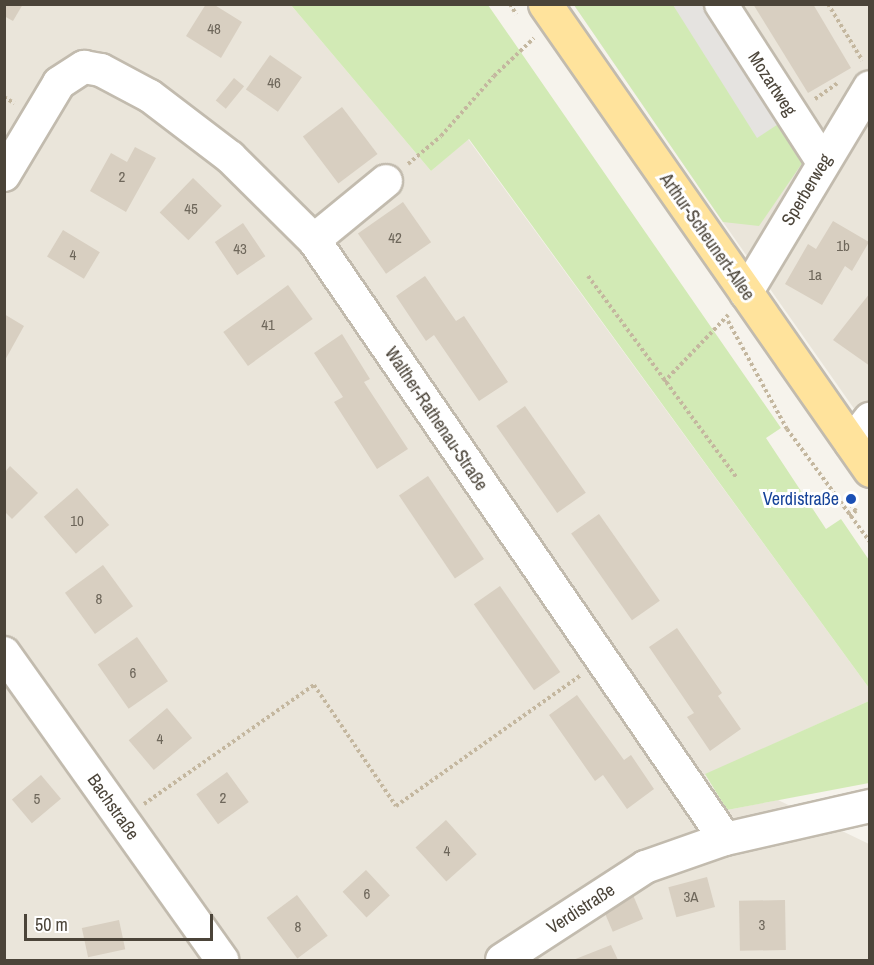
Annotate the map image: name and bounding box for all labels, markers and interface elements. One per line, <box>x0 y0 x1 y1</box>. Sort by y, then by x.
house number: 48 <box>207 20 221 38</box>
street label: Mozartweg <box>743 48 801 120</box>
house number: 46 <box>267 74 281 92</box>
street label: Sperberweg <box>777 150 837 230</box>
house number: 2 <box>119 168 125 186</box>
street label: Arthur-Scheunert-Allee <box>655 169 759 305</box>
house number: 45 <box>184 200 198 218</box>
house number: 42 <box>388 229 402 247</box>
house number: 1b <box>836 237 850 255</box>
house number: 43 <box>233 240 247 258</box>
house number: 4 <box>70 246 76 264</box>
house number: 1a <box>808 266 822 284</box>
house number: 41 <box>261 316 275 334</box>
street label: Walther-Rathenau-Straße <box>380 343 492 495</box>
place label: Verdistraße <box>763 488 839 510</box>
marker: Verdistraße <box>844 492 858 506</box>
house number: 10 <box>70 512 84 530</box>
house number: 8 <box>96 590 102 608</box>
house number: 6 <box>130 664 136 682</box>
house number: 4 <box>157 730 163 748</box>
street label: Bachstraße <box>83 770 143 844</box>
house number: 2 <box>220 789 226 807</box>
house number: 5 <box>34 790 40 808</box>
house number: 4 <box>444 842 450 860</box>
street label: Verdistraße <box>543 879 619 939</box>
house number: 6 <box>364 885 370 903</box>
house number: 3A <box>683 888 699 906</box>
scale bar <box>27 902 216 940</box>
text: 50 m <box>35 912 68 937</box>
house number: 3 <box>759 916 765 934</box>
house number: 8 <box>295 918 301 936</box>

